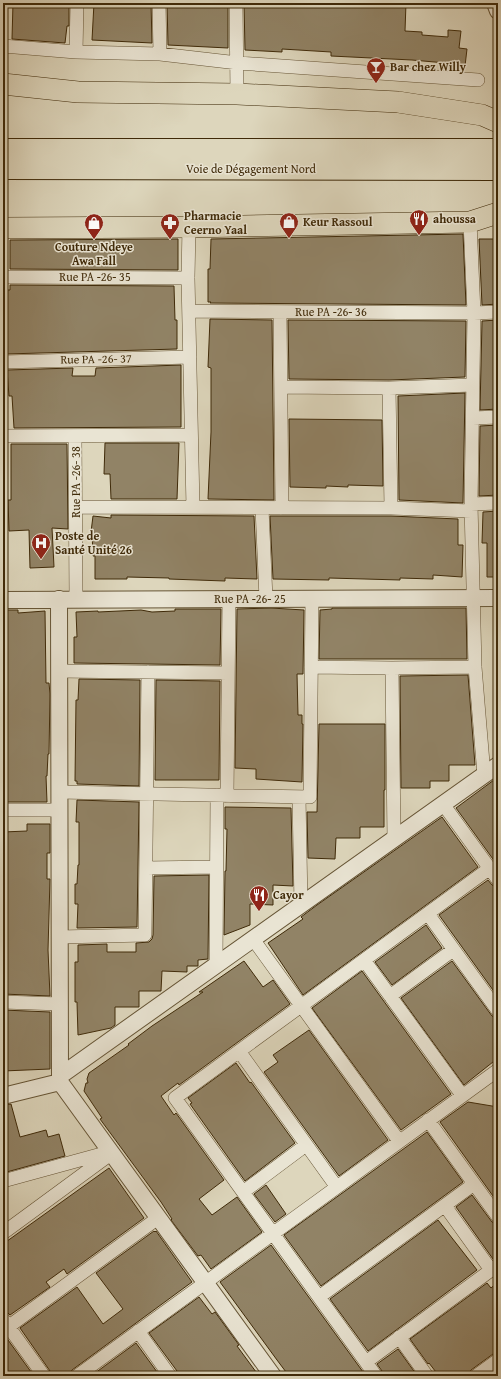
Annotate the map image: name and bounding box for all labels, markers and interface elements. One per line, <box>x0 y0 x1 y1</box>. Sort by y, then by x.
bar icon: Bar chez Willy <box>365 56 387 84</box>
place label: Bar chez Willy <box>390 58 467 75</box>
street label: Voie de Dégagement Nord <box>186 160 317 177</box>
place label: Pharmacie Ceerno Yaal <box>184 207 247 238</box>
restaurant icon: ahoussa <box>408 208 430 236</box>
place label: ahoussa <box>433 210 477 227</box>
shop icon: Keur Rassoul <box>278 211 300 239</box>
shop icon: Couture Ndeye Awa Fall <box>83 212 105 240</box>
pharmacy icon: Pharmacie Ceerno Yaal <box>159 212 181 240</box>
place label: Keur Rassoul <box>303 213 373 230</box>
place label: Couture Ndeye Awa Fall <box>55 238 133 269</box>
street label: Rue PA -26- 35 <box>59 268 131 285</box>
street label: Rue PA -26- 36 <box>295 303 367 320</box>
street label: Rue PA -26- 37 <box>60 349 132 368</box>
street label: Rue PA -26- 38 <box>67 446 84 518</box>
place label: Poste de Santé Unité 26 <box>55 527 132 558</box>
hospital icon: Poste de Santé Unité 26 <box>30 532 52 560</box>
street label: Rue PA -26- 25 <box>214 590 286 607</box>
restaurant icon: Cayor <box>248 884 270 912</box>
place label: Cayor <box>273 886 304 903</box>

